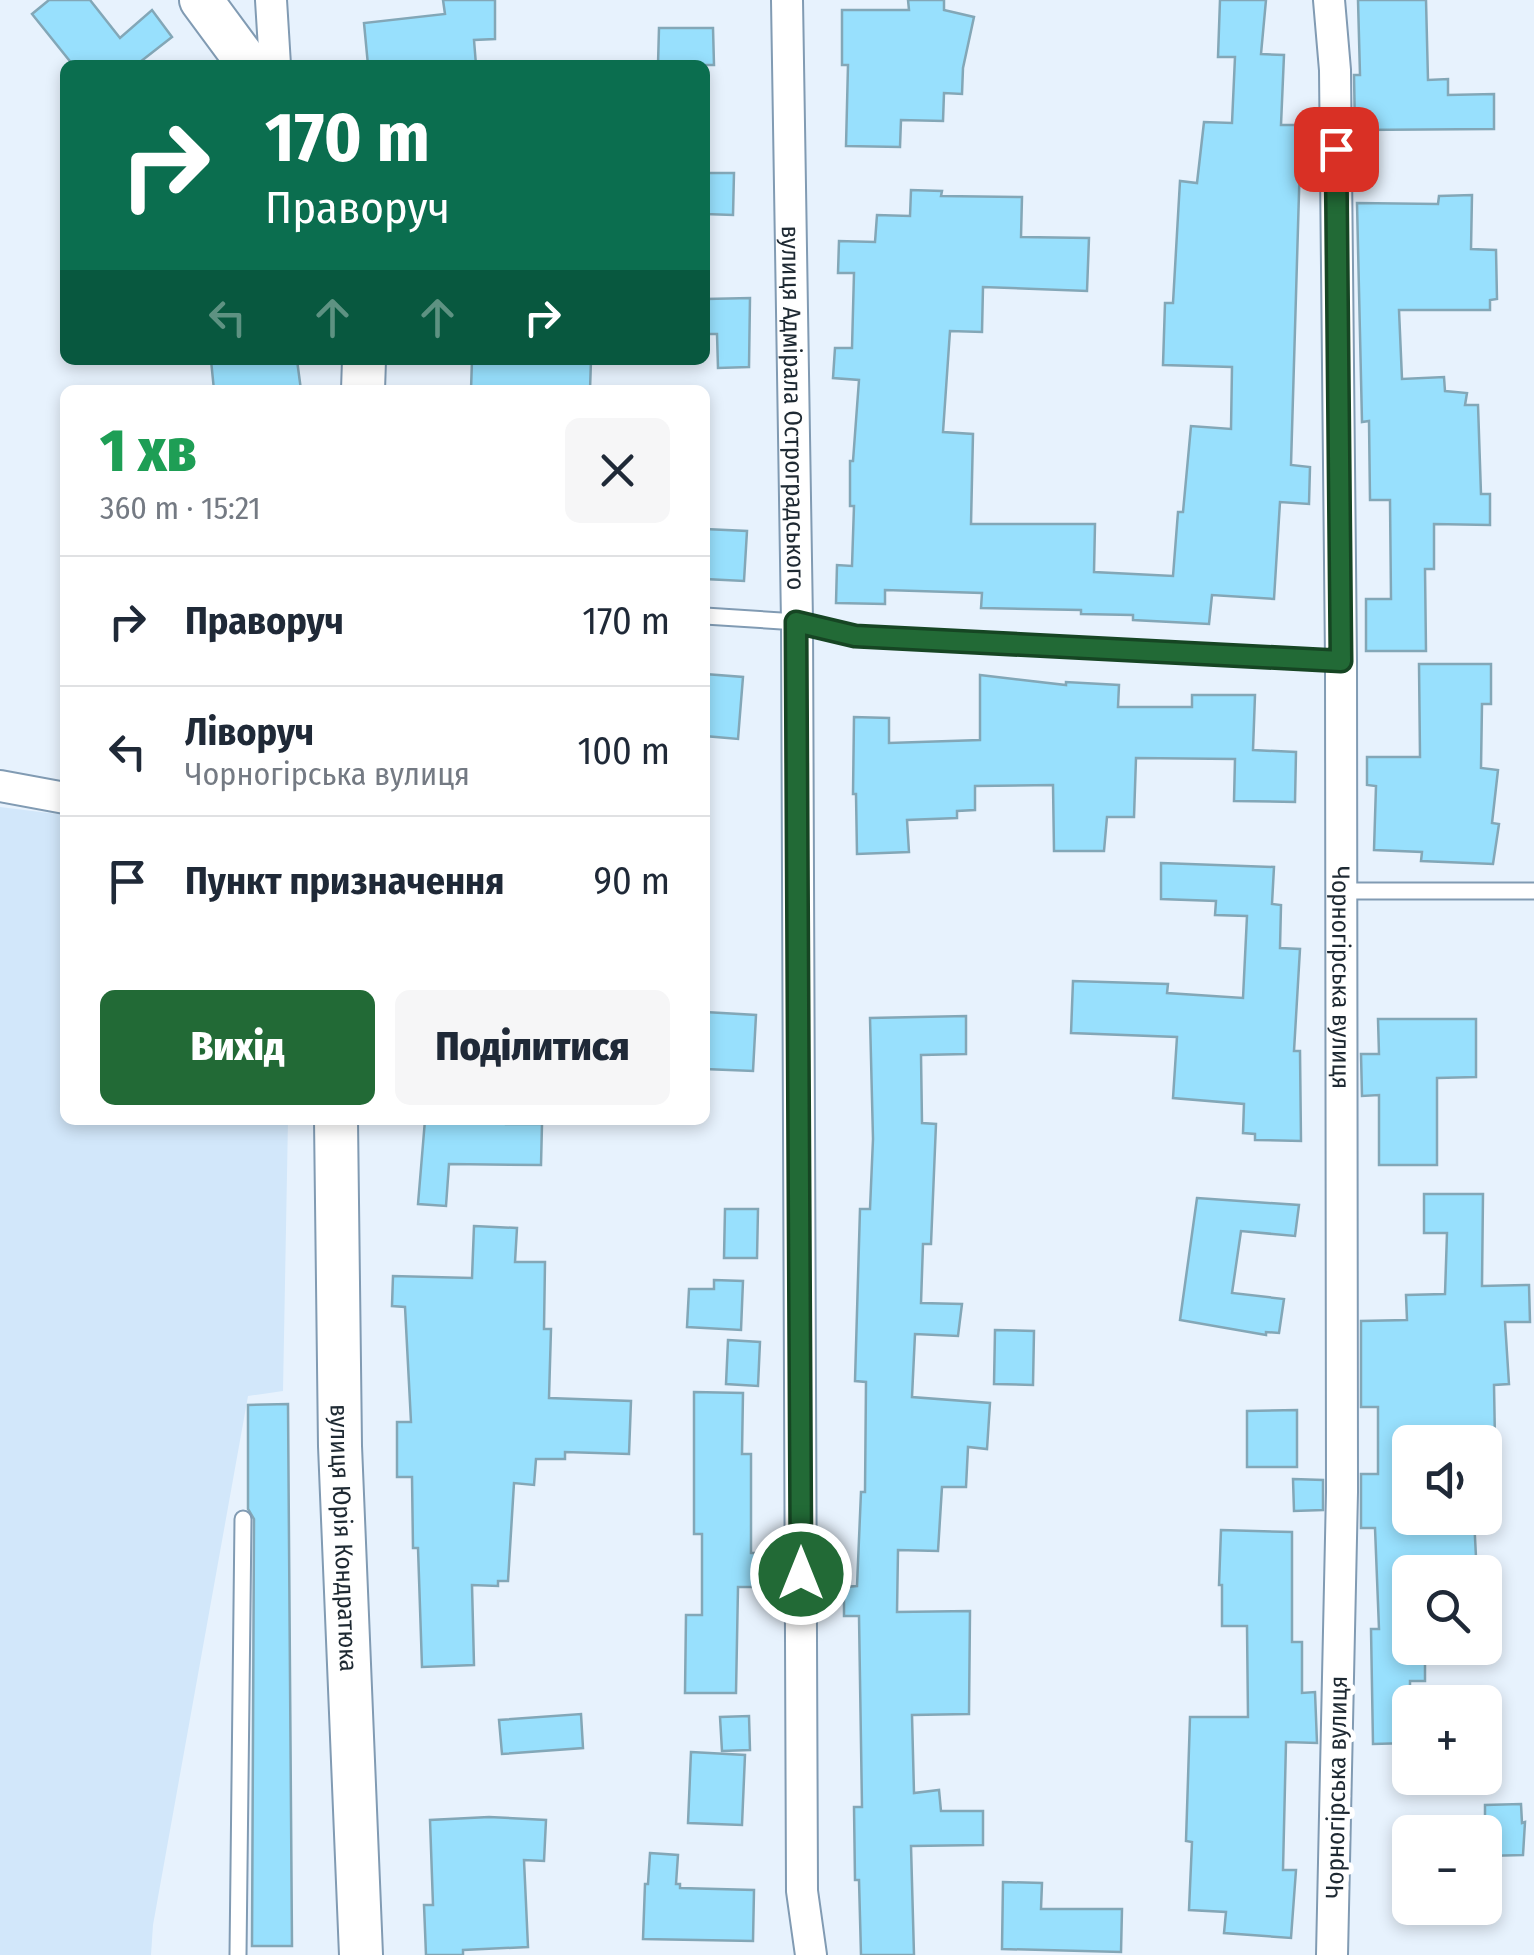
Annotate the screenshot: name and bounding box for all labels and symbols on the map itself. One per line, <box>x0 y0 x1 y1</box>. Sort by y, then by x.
pin <box>1294 107 1379 192</box>
street label: вулиця Адмірала Остроградського <box>775 226 810 590</box>
street label: Чорногірська вулиця <box>1325 866 1356 1089</box>
street label: вулиця Юрія Кондратюка <box>323 1404 363 1672</box>
position arrow <box>749 1522 853 1626</box>
street label: Чорногірська вулиця <box>1320 1675 1354 1899</box>

